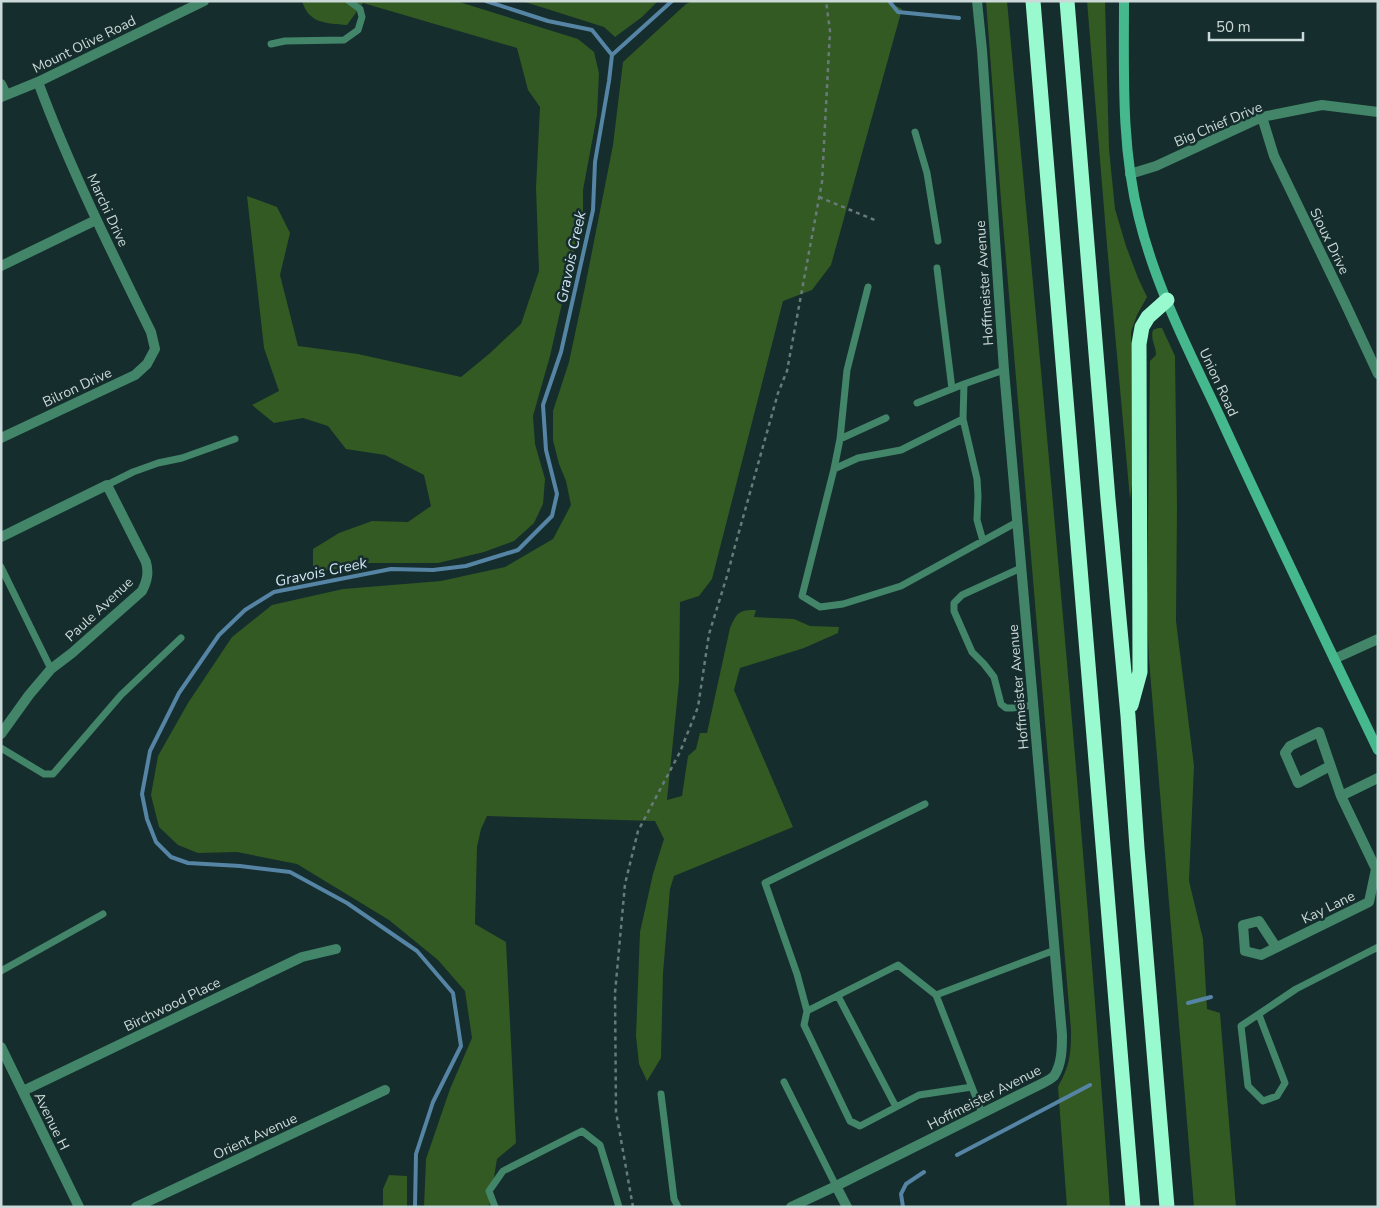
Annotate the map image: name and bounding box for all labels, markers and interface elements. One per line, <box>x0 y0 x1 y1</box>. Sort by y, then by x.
scale bar <box>1209 10 1303 42</box>
street label: Mount Olive Road <box>29 11 139 78</box>
text: 50 m <box>1216 17 1251 37</box>
street label: Big Chief Drive <box>1171 97 1265 152</box>
street label: Marchi Drive <box>82 170 133 250</box>
street label: Sioux Drive <box>1305 205 1354 278</box>
water label: Gravois Creek <box>552 209 591 305</box>
street label: Hoffmeister Avenue <box>971 220 998 346</box>
street label: Union Road <box>1194 345 1243 419</box>
street label: Bilron Drive <box>40 363 115 412</box>
water label: Gravois Creek <box>273 552 369 591</box>
street label: Paule Avenue <box>61 573 137 646</box>
street label: Hoffmeister Avenue <box>1004 624 1033 750</box>
street label: Kay Lane <box>1298 886 1358 929</box>
street label: Birchwood Place <box>121 973 224 1036</box>
street label: Hoffmeister Avenue <box>924 1061 1044 1134</box>
street label: Avenue H <box>29 1089 74 1153</box>
street label: Orient Avenue <box>210 1109 300 1164</box>

